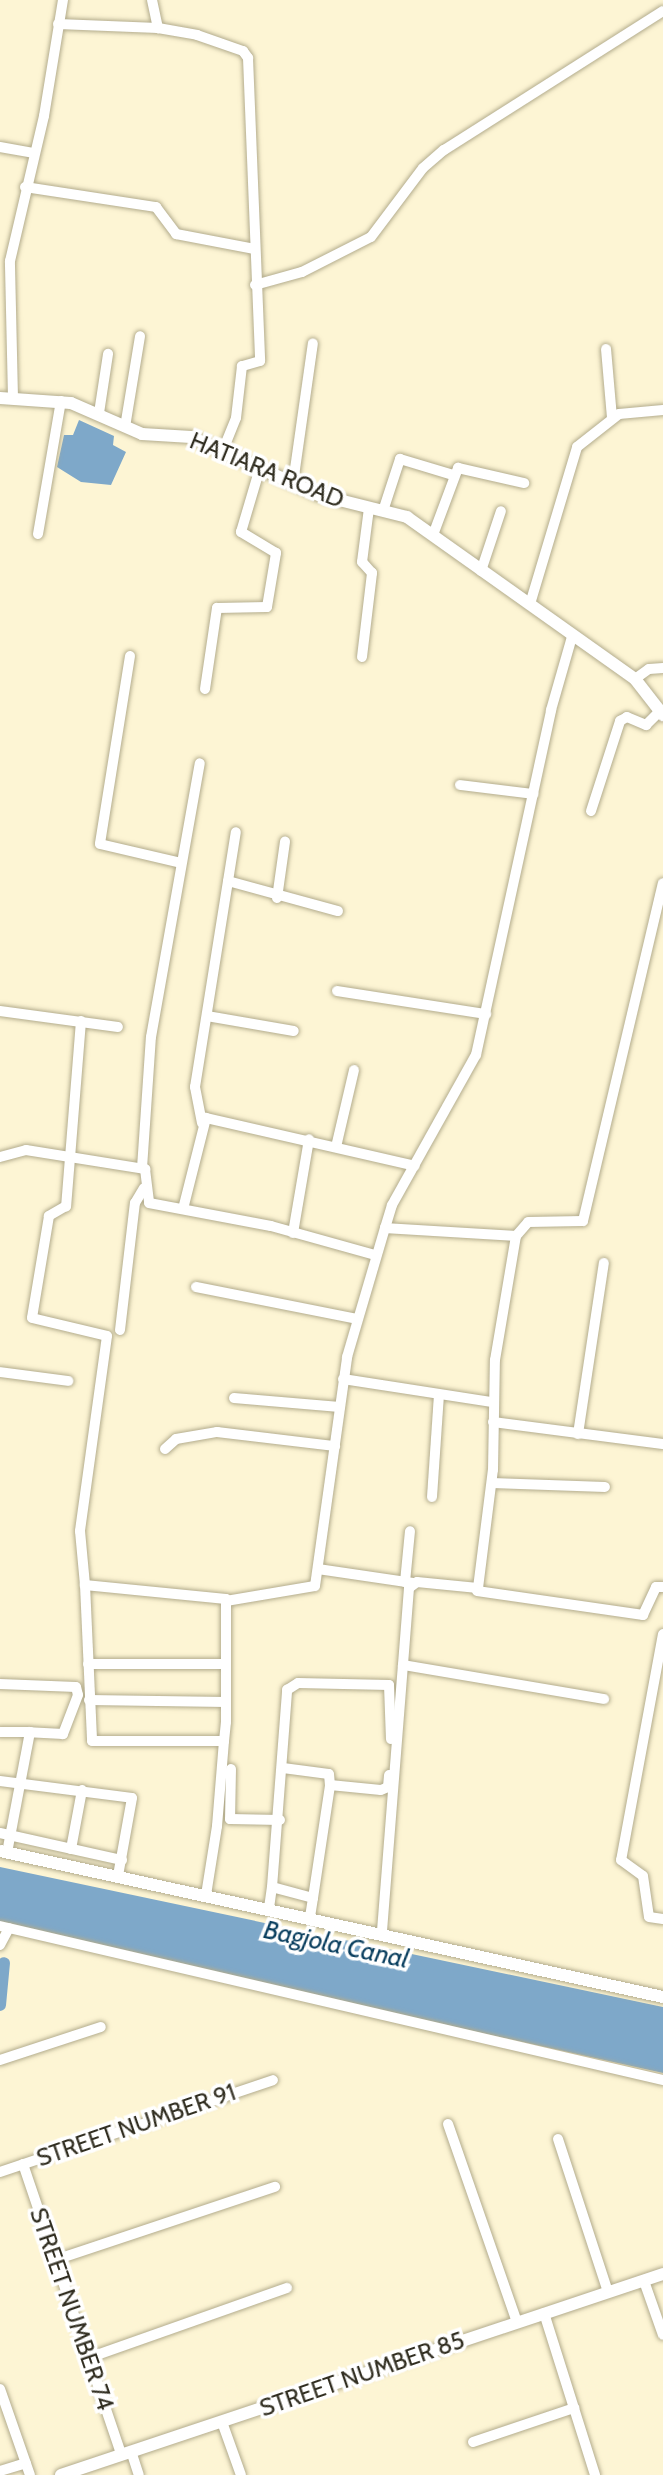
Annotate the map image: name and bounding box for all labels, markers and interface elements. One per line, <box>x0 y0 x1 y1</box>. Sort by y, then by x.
street label: HATIARA ROAD <box>186 426 348 514</box>
water label: Bagjola Canal <box>261 1914 411 1976</box>
street label: STREET NUMBER 91 <box>33 2077 239 2173</box>
street label: STREET NUMBER 74 <box>24 2204 120 2414</box>
street label: STREET NUMBER 85 <box>256 2325 468 2423</box>

